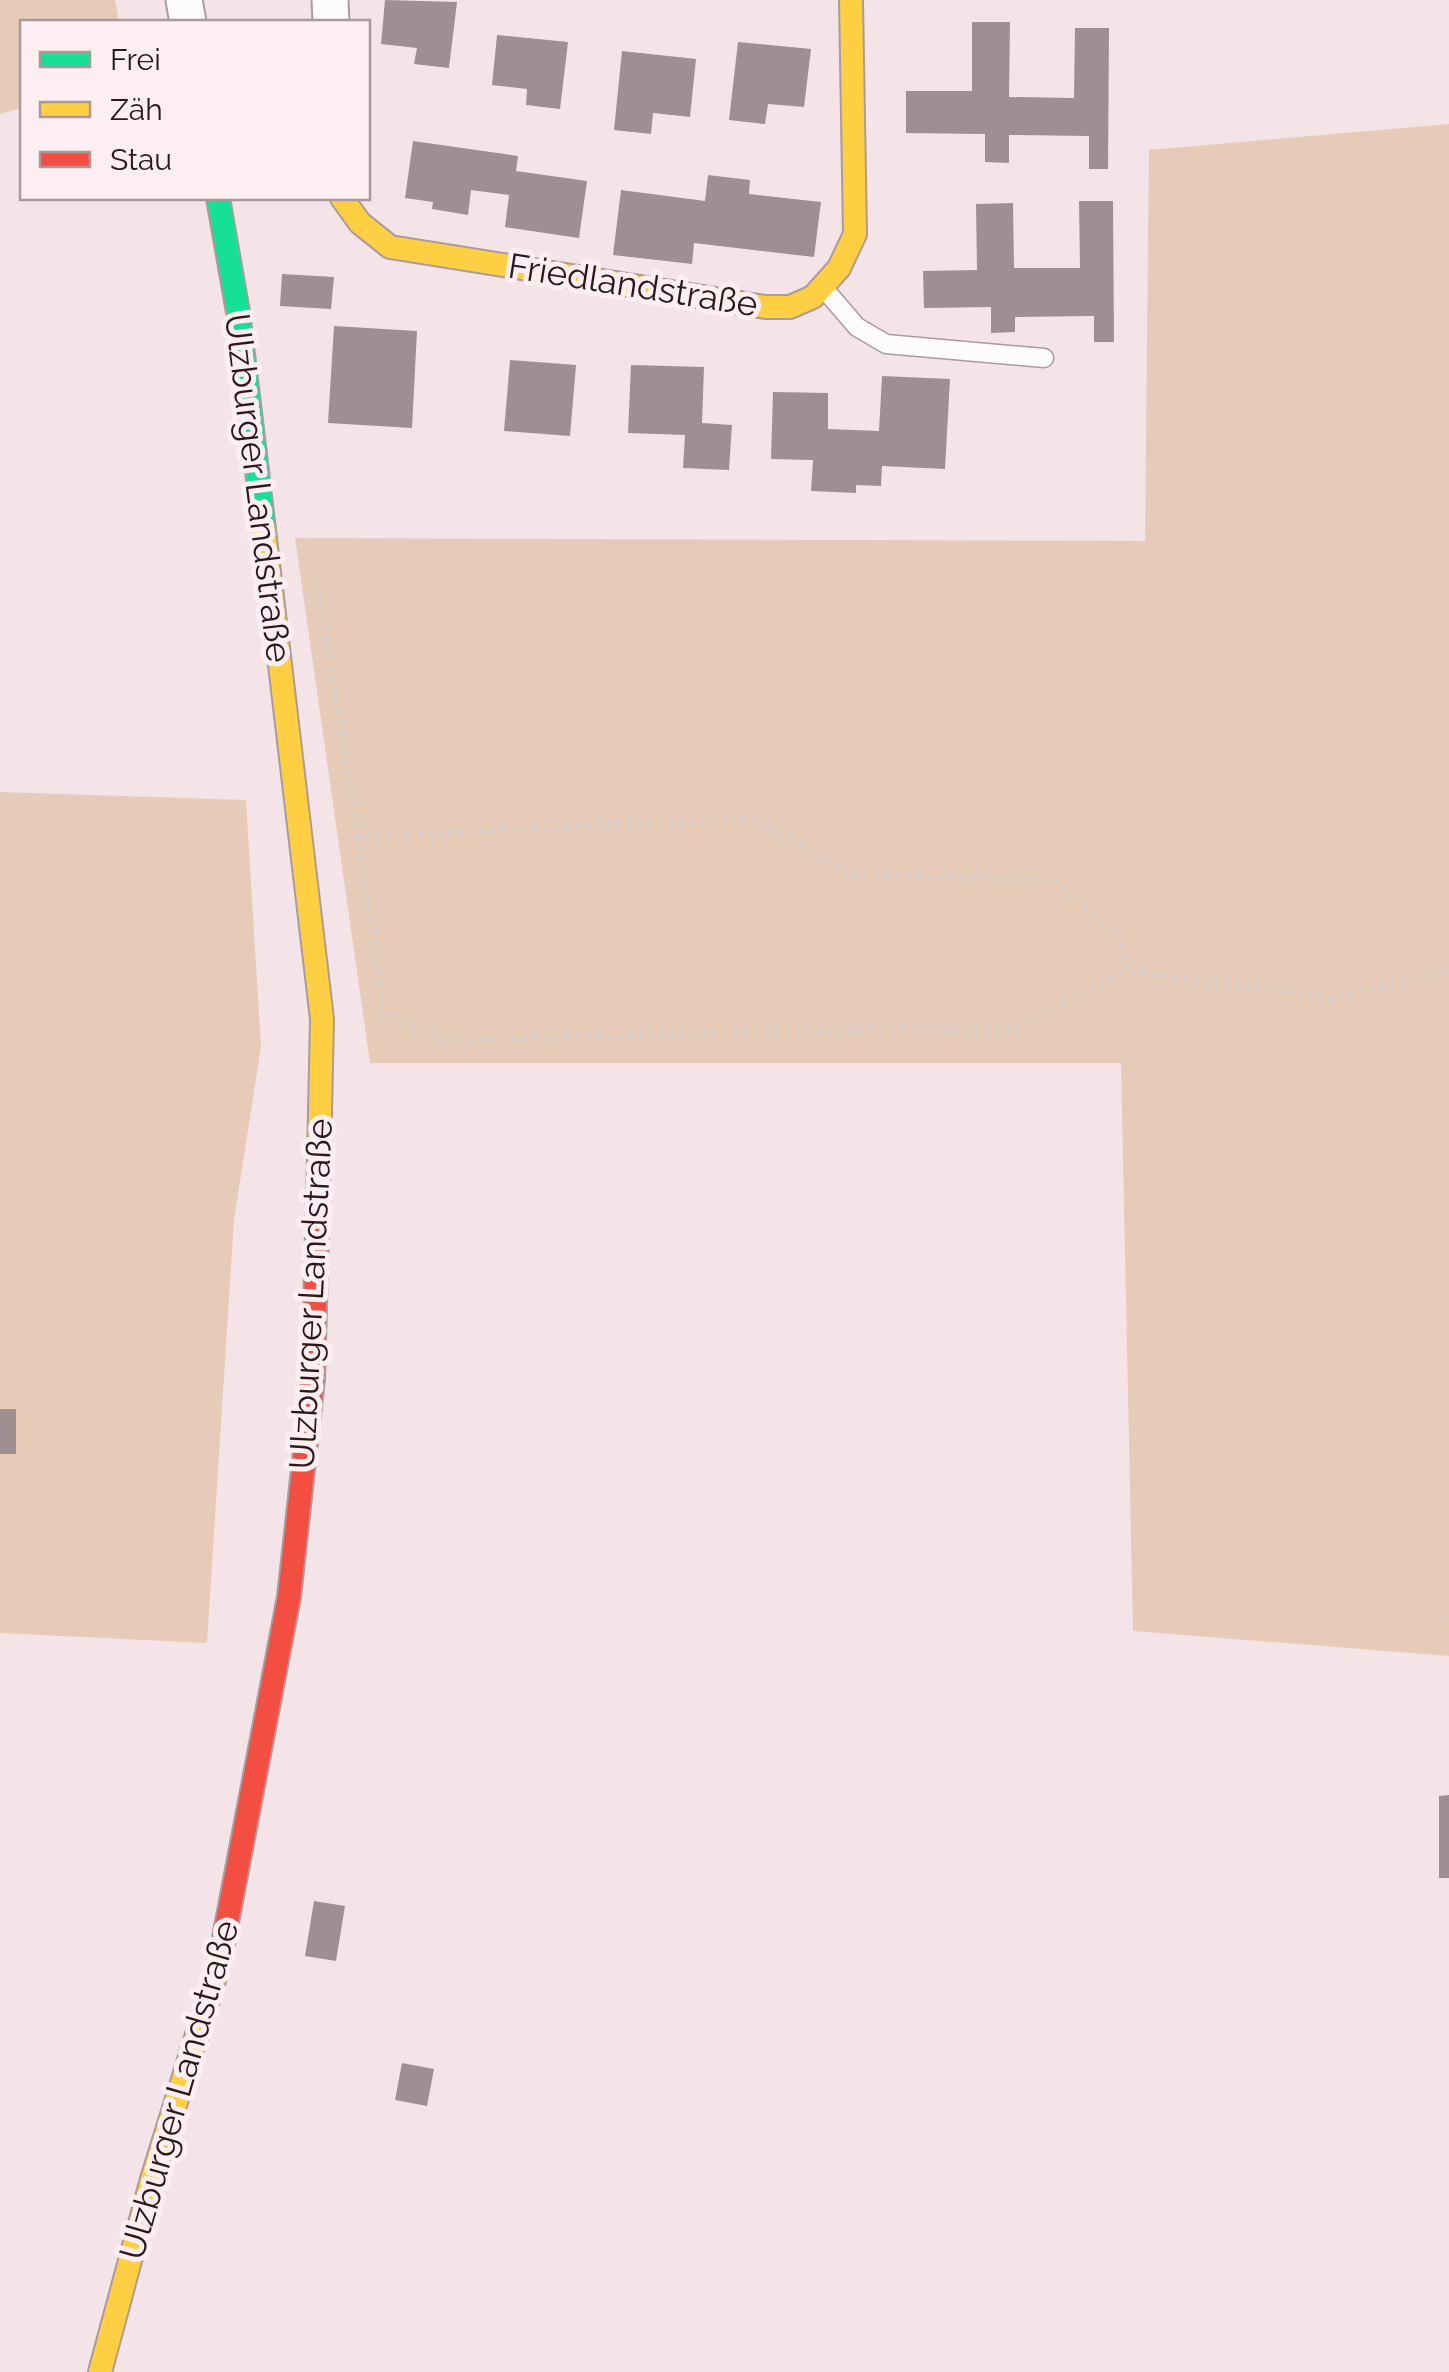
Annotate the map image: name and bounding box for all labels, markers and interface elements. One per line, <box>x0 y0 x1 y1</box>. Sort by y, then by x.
legend <box>20 20 370 200</box>
text: Frei <box>110 42 161 77</box>
text: Zäh <box>110 92 163 127</box>
text: Stau <box>110 142 172 177</box>
street label: Friedlandstraße <box>505 245 761 324</box>
street label: Ulzburger Landstraße <box>217 311 300 665</box>
street label: Ulzburger Landstraße <box>281 1118 340 1470</box>
street label: Ulzburger Landstraße <box>110 1915 247 2264</box>

